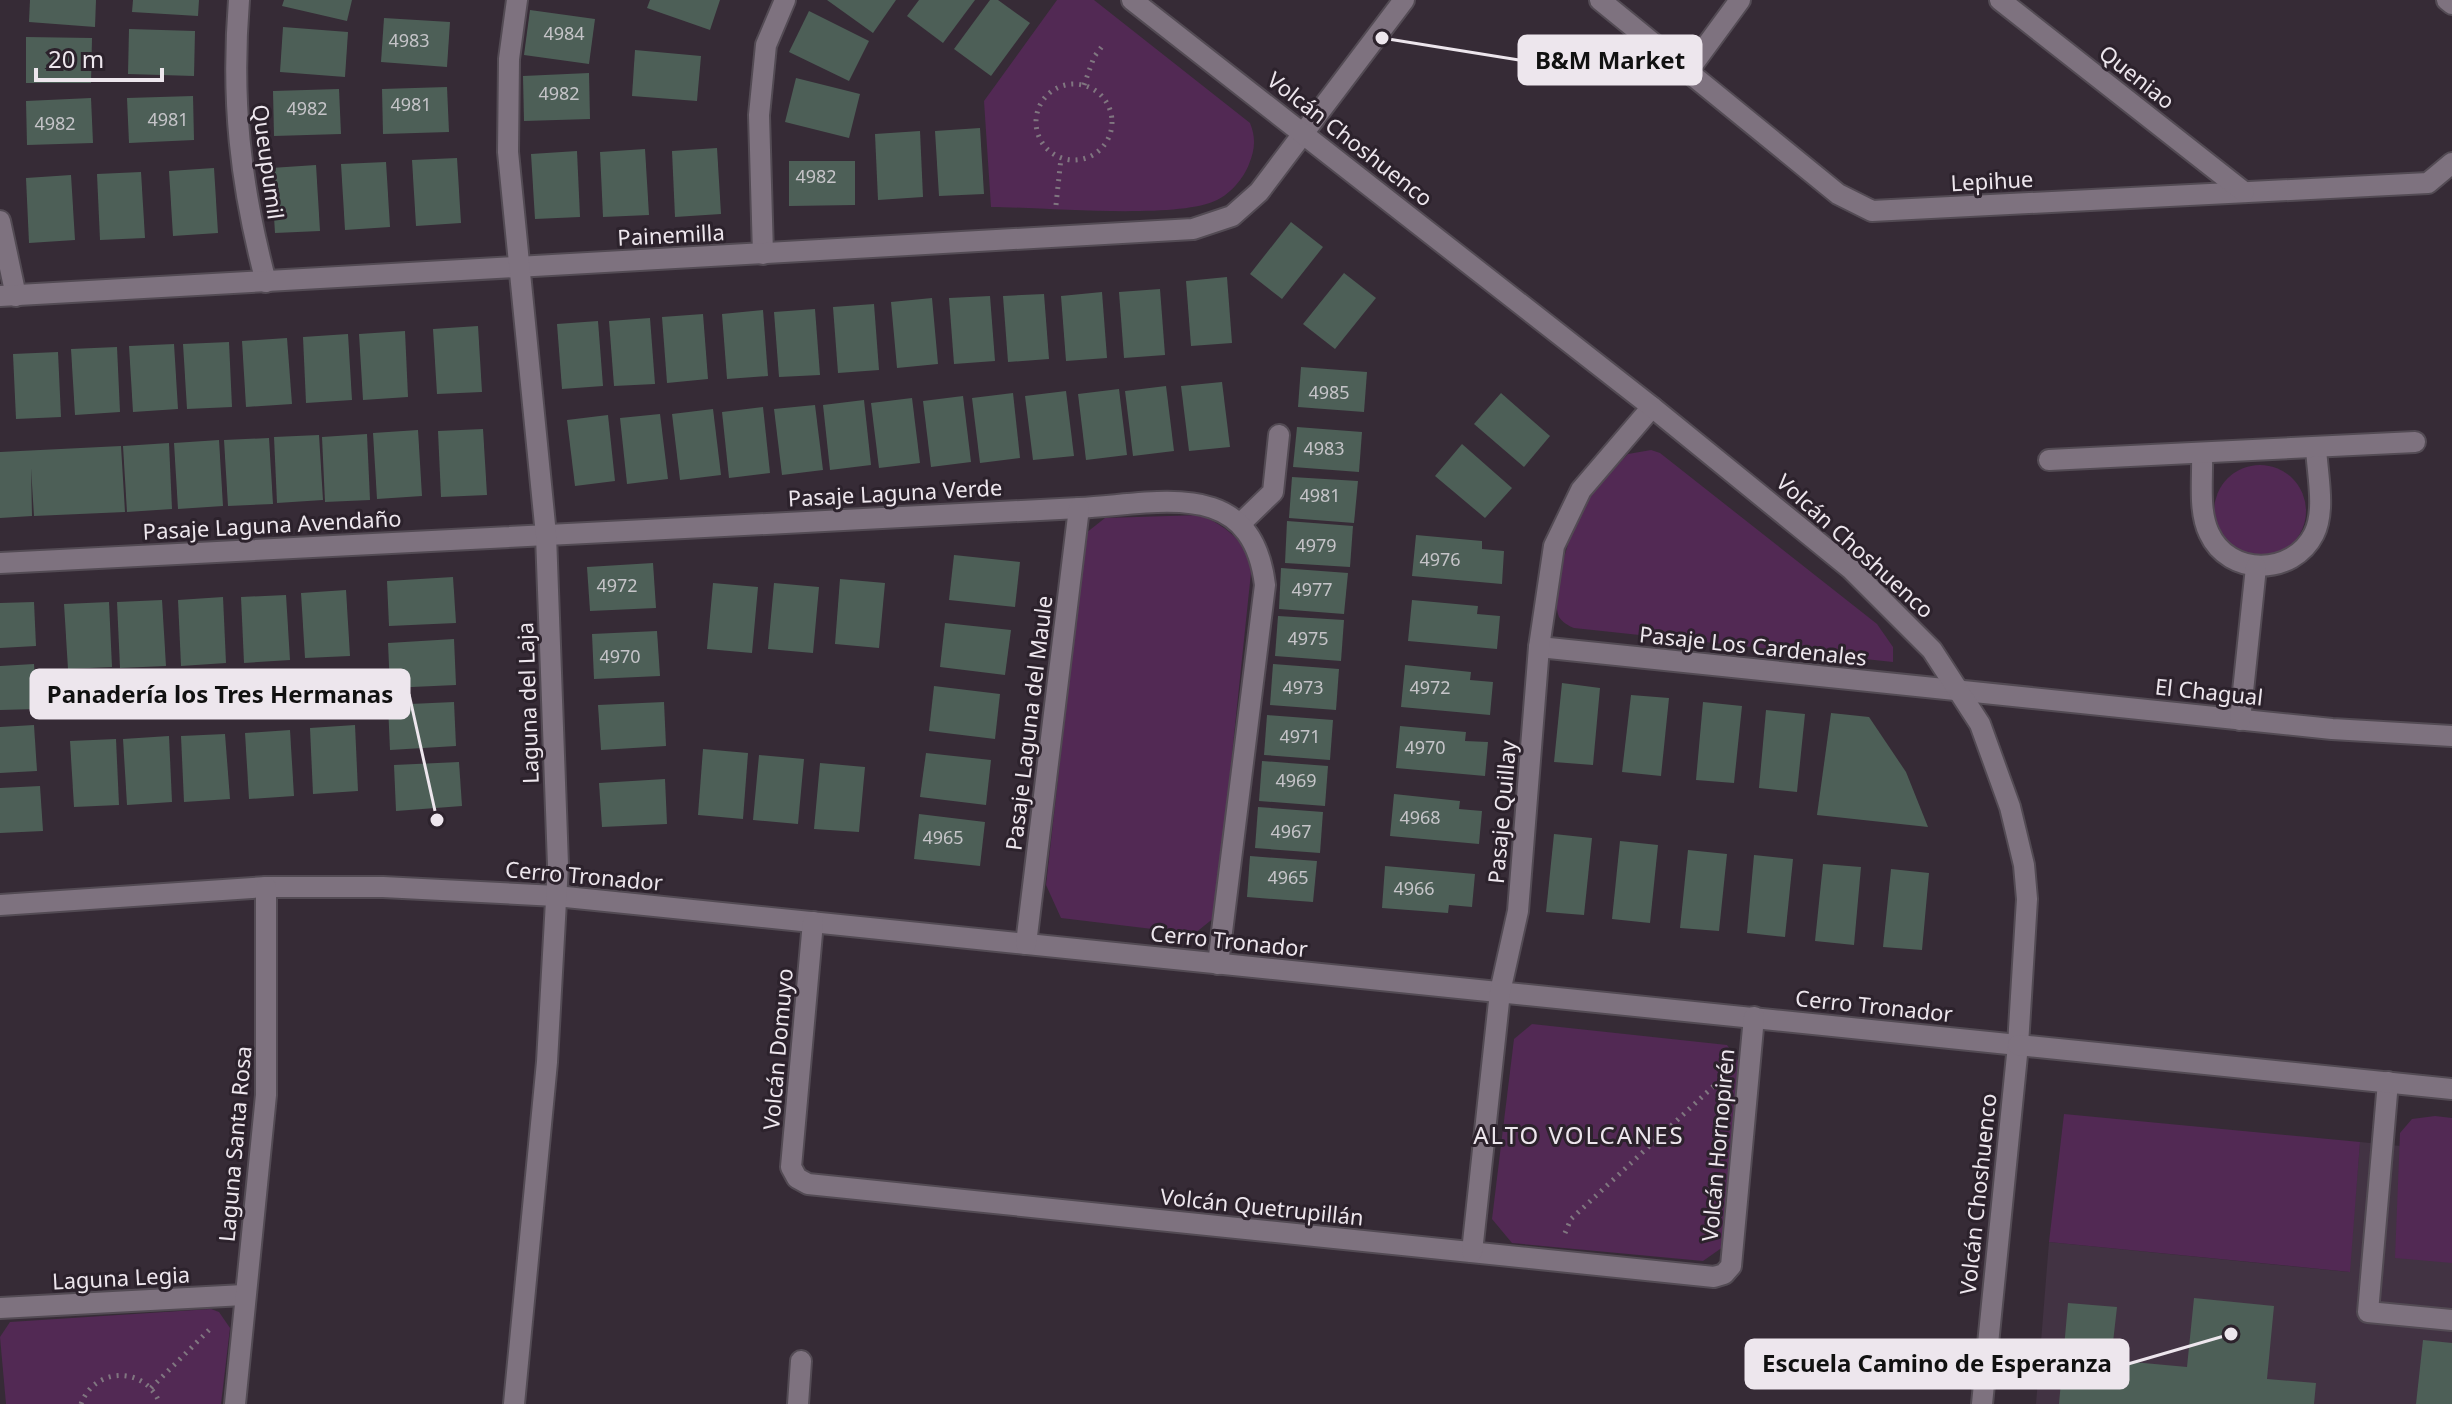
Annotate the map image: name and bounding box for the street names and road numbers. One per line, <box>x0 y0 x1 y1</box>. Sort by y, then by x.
street label: Queniao <box>2094 37 2182 115</box>
street label: Volcán Choshuenco <box>1262 64 1440 212</box>
street label: Queupumil <box>246 102 292 221</box>
street label: Lepihue <box>1950 163 2034 197</box>
street label: Painemilla <box>617 216 725 252</box>
street label: Volcán Choshuenco <box>1770 466 1941 624</box>
street label: Pasaje Laguna Verde <box>787 471 1003 513</box>
street label: Pasaje Laguna Avendaño <box>142 502 402 546</box>
street label: Pasaje Laguna del Maule <box>998 594 1059 852</box>
street label: Pasaje Los Cardenales <box>1638 618 1868 672</box>
street label: Laguna del Laja <box>509 622 545 784</box>
street label: El Chagual <box>2154 670 2265 712</box>
street label: Pasaje Quillay <box>1480 738 1522 885</box>
street label: Cerro Tronador <box>504 853 664 897</box>
street label: Cerro Tronador <box>1149 917 1309 963</box>
street label: Volcán Domuyo <box>755 967 799 1131</box>
street label: Cerro Tronador <box>1794 982 1954 1028</box>
street label: Laguna Santa Rosa <box>210 1045 258 1243</box>
street label: Volcán Hornopirén <box>1694 1047 1740 1243</box>
street label: Volcán Choshuenco <box>1952 1092 2003 1296</box>
street label: Volcán Quetrupillán <box>1159 1180 1365 1232</box>
street label: Laguna Legia <box>51 1258 191 1296</box>

